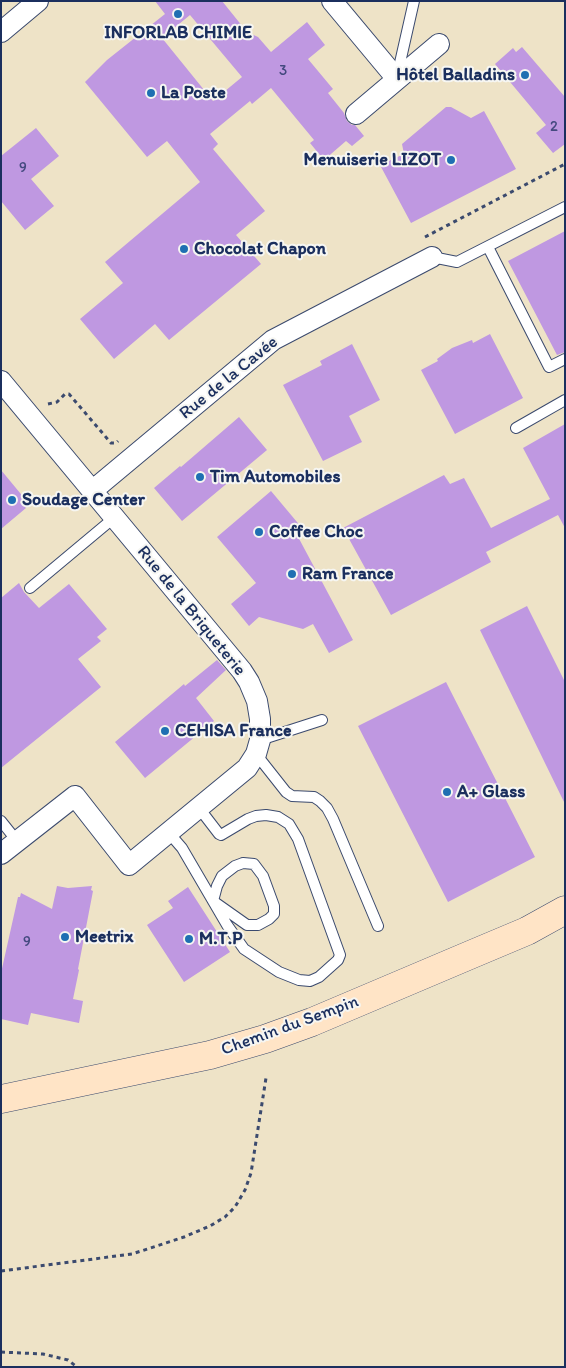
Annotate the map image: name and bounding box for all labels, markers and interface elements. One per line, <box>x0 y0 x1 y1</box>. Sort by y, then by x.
marker: INFORLAB CHIMIE <box>172 8 184 20</box>
place label: INFORLAB CHIMIE <box>104 22 252 44</box>
house number: 3 <box>279 62 287 80</box>
place label: Hôtel Balladins <box>396 64 515 86</box>
marker: Hôtel Balladins <box>519 69 531 81</box>
place label: La Poste <box>161 82 226 104</box>
marker: La Poste <box>145 87 157 99</box>
house number: 2 <box>550 118 558 136</box>
place label: Menuiserie LIZOT <box>303 149 441 171</box>
marker: Menuiserie LIZOT <box>445 154 457 166</box>
house number: 9 <box>19 159 27 177</box>
place label: Chocolat Chapon <box>194 238 326 260</box>
marker: Chocolat Chapon <box>178 243 190 255</box>
street label: Rue de la Cavée <box>175 332 283 424</box>
place label: Tim Automobiles <box>210 466 340 488</box>
marker: Tim Automobiles <box>194 471 206 483</box>
place label: Soudage Center <box>22 489 145 511</box>
marker: Soudage Center <box>6 494 18 506</box>
place label: Coffee Choc <box>269 521 363 543</box>
marker: Coffee Choc <box>253 526 265 538</box>
street label: Rue de la Briqueterie <box>132 542 250 680</box>
place label: Ram France <box>302 563 394 585</box>
marker: Ram France <box>286 568 298 580</box>
place label: CEHISA France <box>175 720 292 742</box>
marker: CEHISA France <box>159 725 171 737</box>
place label: A+ Glass <box>457 781 525 803</box>
marker: A+ Glass <box>441 786 453 798</box>
place label: Meetrix <box>75 926 133 948</box>
place label: M.T.P <box>199 928 243 950</box>
marker: Meetrix <box>59 931 71 943</box>
house number: 9 <box>23 933 31 951</box>
marker: M.T.P <box>183 933 195 945</box>
street label: Chemin du Sempin <box>218 991 362 1061</box>

